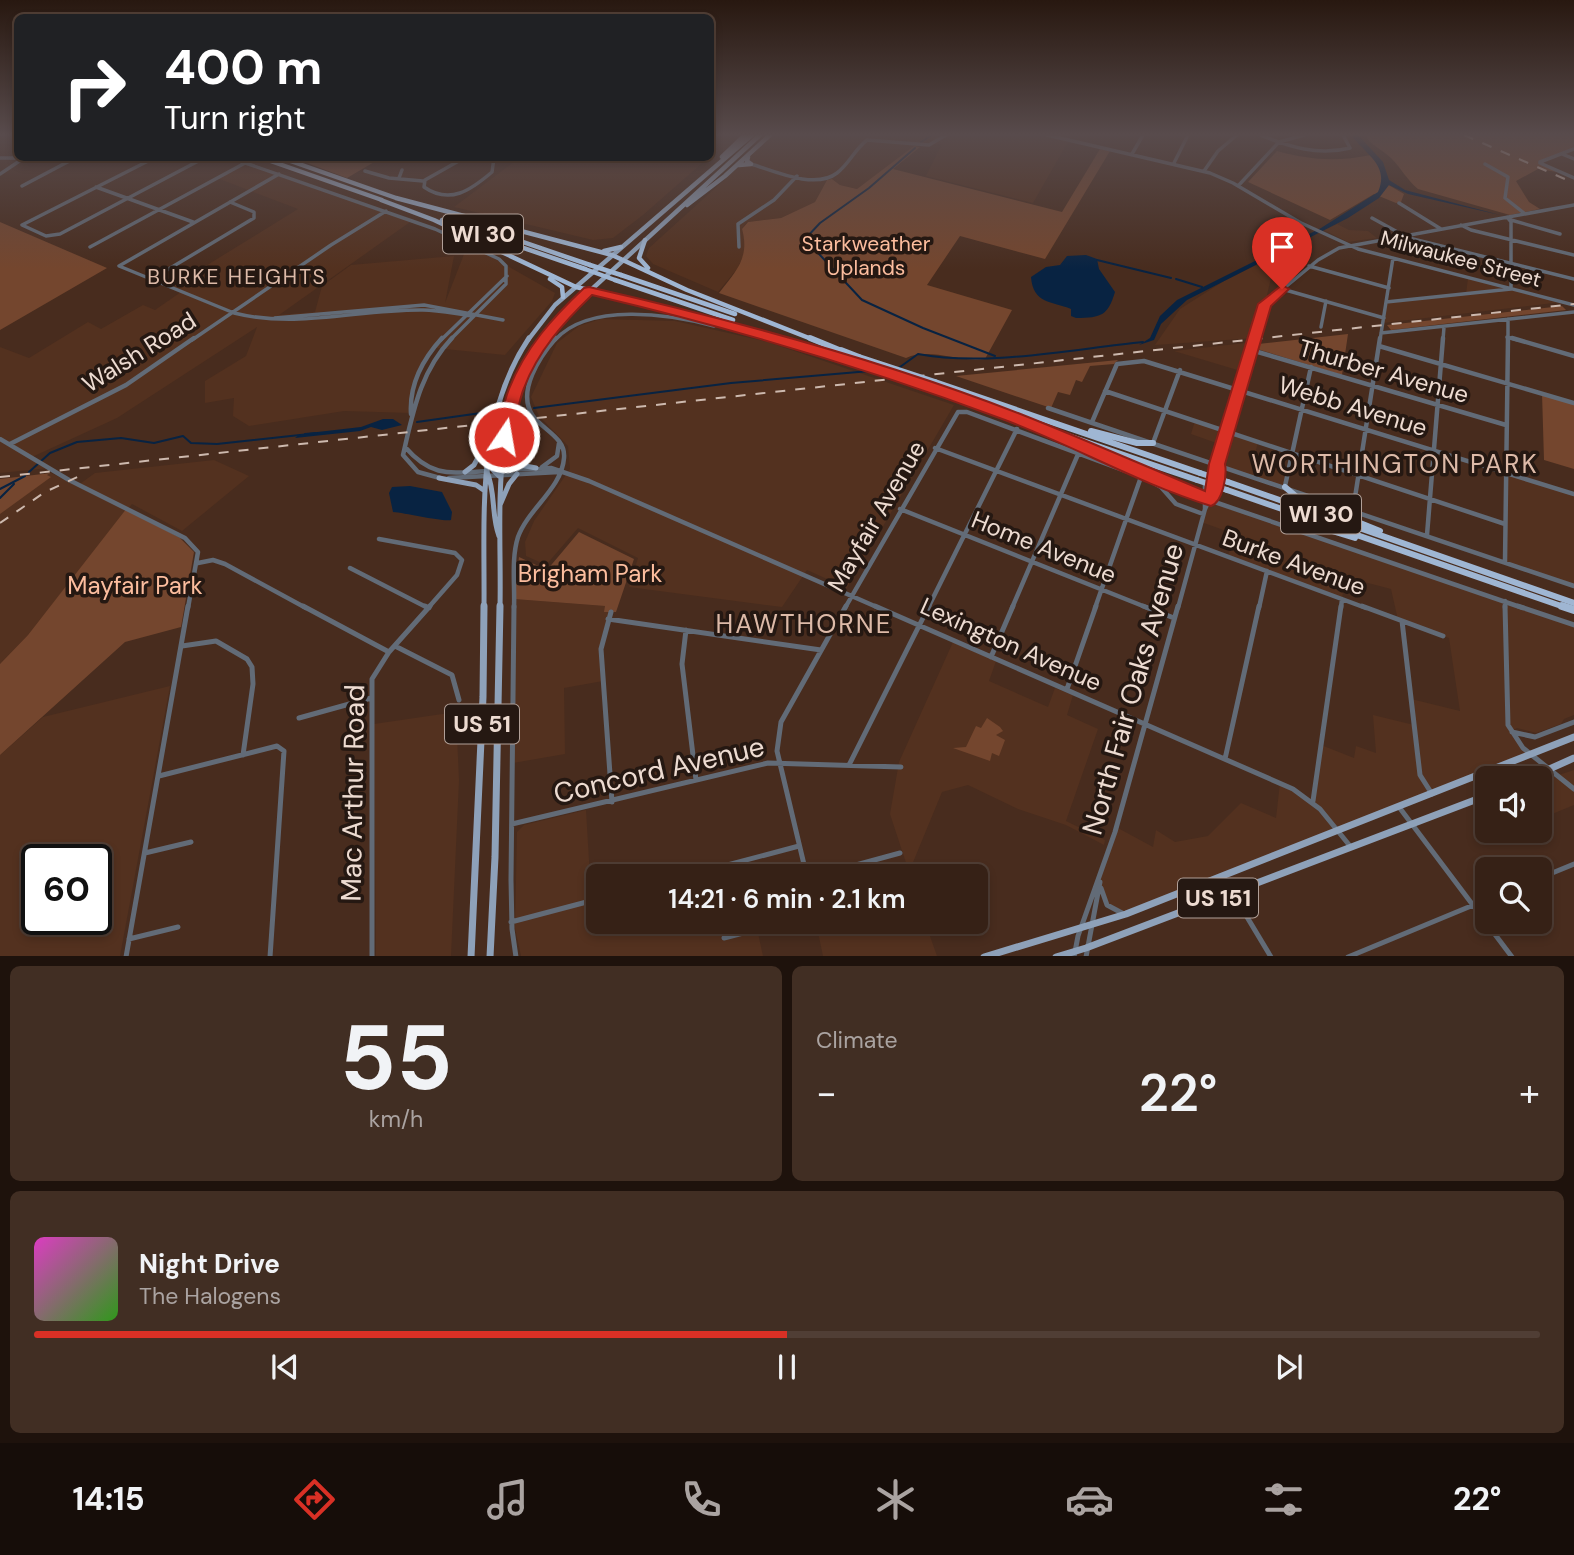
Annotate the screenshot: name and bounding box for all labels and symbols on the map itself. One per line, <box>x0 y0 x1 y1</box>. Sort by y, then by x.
road number: WI 30 <box>443 215 523 254</box>
pin <box>1252 217 1312 289</box>
street label: Milwaukee Street <box>1378 224 1544 294</box>
park label: Starkweather Uplands <box>802 230 931 282</box>
district label: BURKE HEIGHTS <box>147 263 327 291</box>
street label: Walsh Road <box>76 305 202 399</box>
street label: Thurber Avenue <box>1295 332 1473 410</box>
street label: Webb Avenue <box>1275 369 1431 443</box>
position arrow <box>467 400 541 474</box>
street label: Mayfair Avenue <box>820 435 932 597</box>
district label: WORTHINGTON PARK <box>1251 447 1539 481</box>
road number: WI 30 <box>1281 494 1361 534</box>
street label: Home Avenue <box>967 504 1121 590</box>
street label: Burke Avenue <box>1218 522 1370 602</box>
street label: North Fair Oaks Avenue <box>1074 539 1192 839</box>
park label: Brigham Park <box>518 558 662 589</box>
park label: Mayfair Park <box>67 570 203 601</box>
street label: Lexington Avenue <box>916 590 1106 698</box>
district label: HAWTHORNE <box>716 607 892 641</box>
street label: Mac Arthur Road <box>333 684 373 902</box>
road number: US 51 <box>445 704 519 744</box>
street label: Concord Avenue <box>550 728 768 812</box>
speed limit sign: 60 <box>21 844 112 935</box>
road number: US 151 <box>1178 878 1258 917</box>

